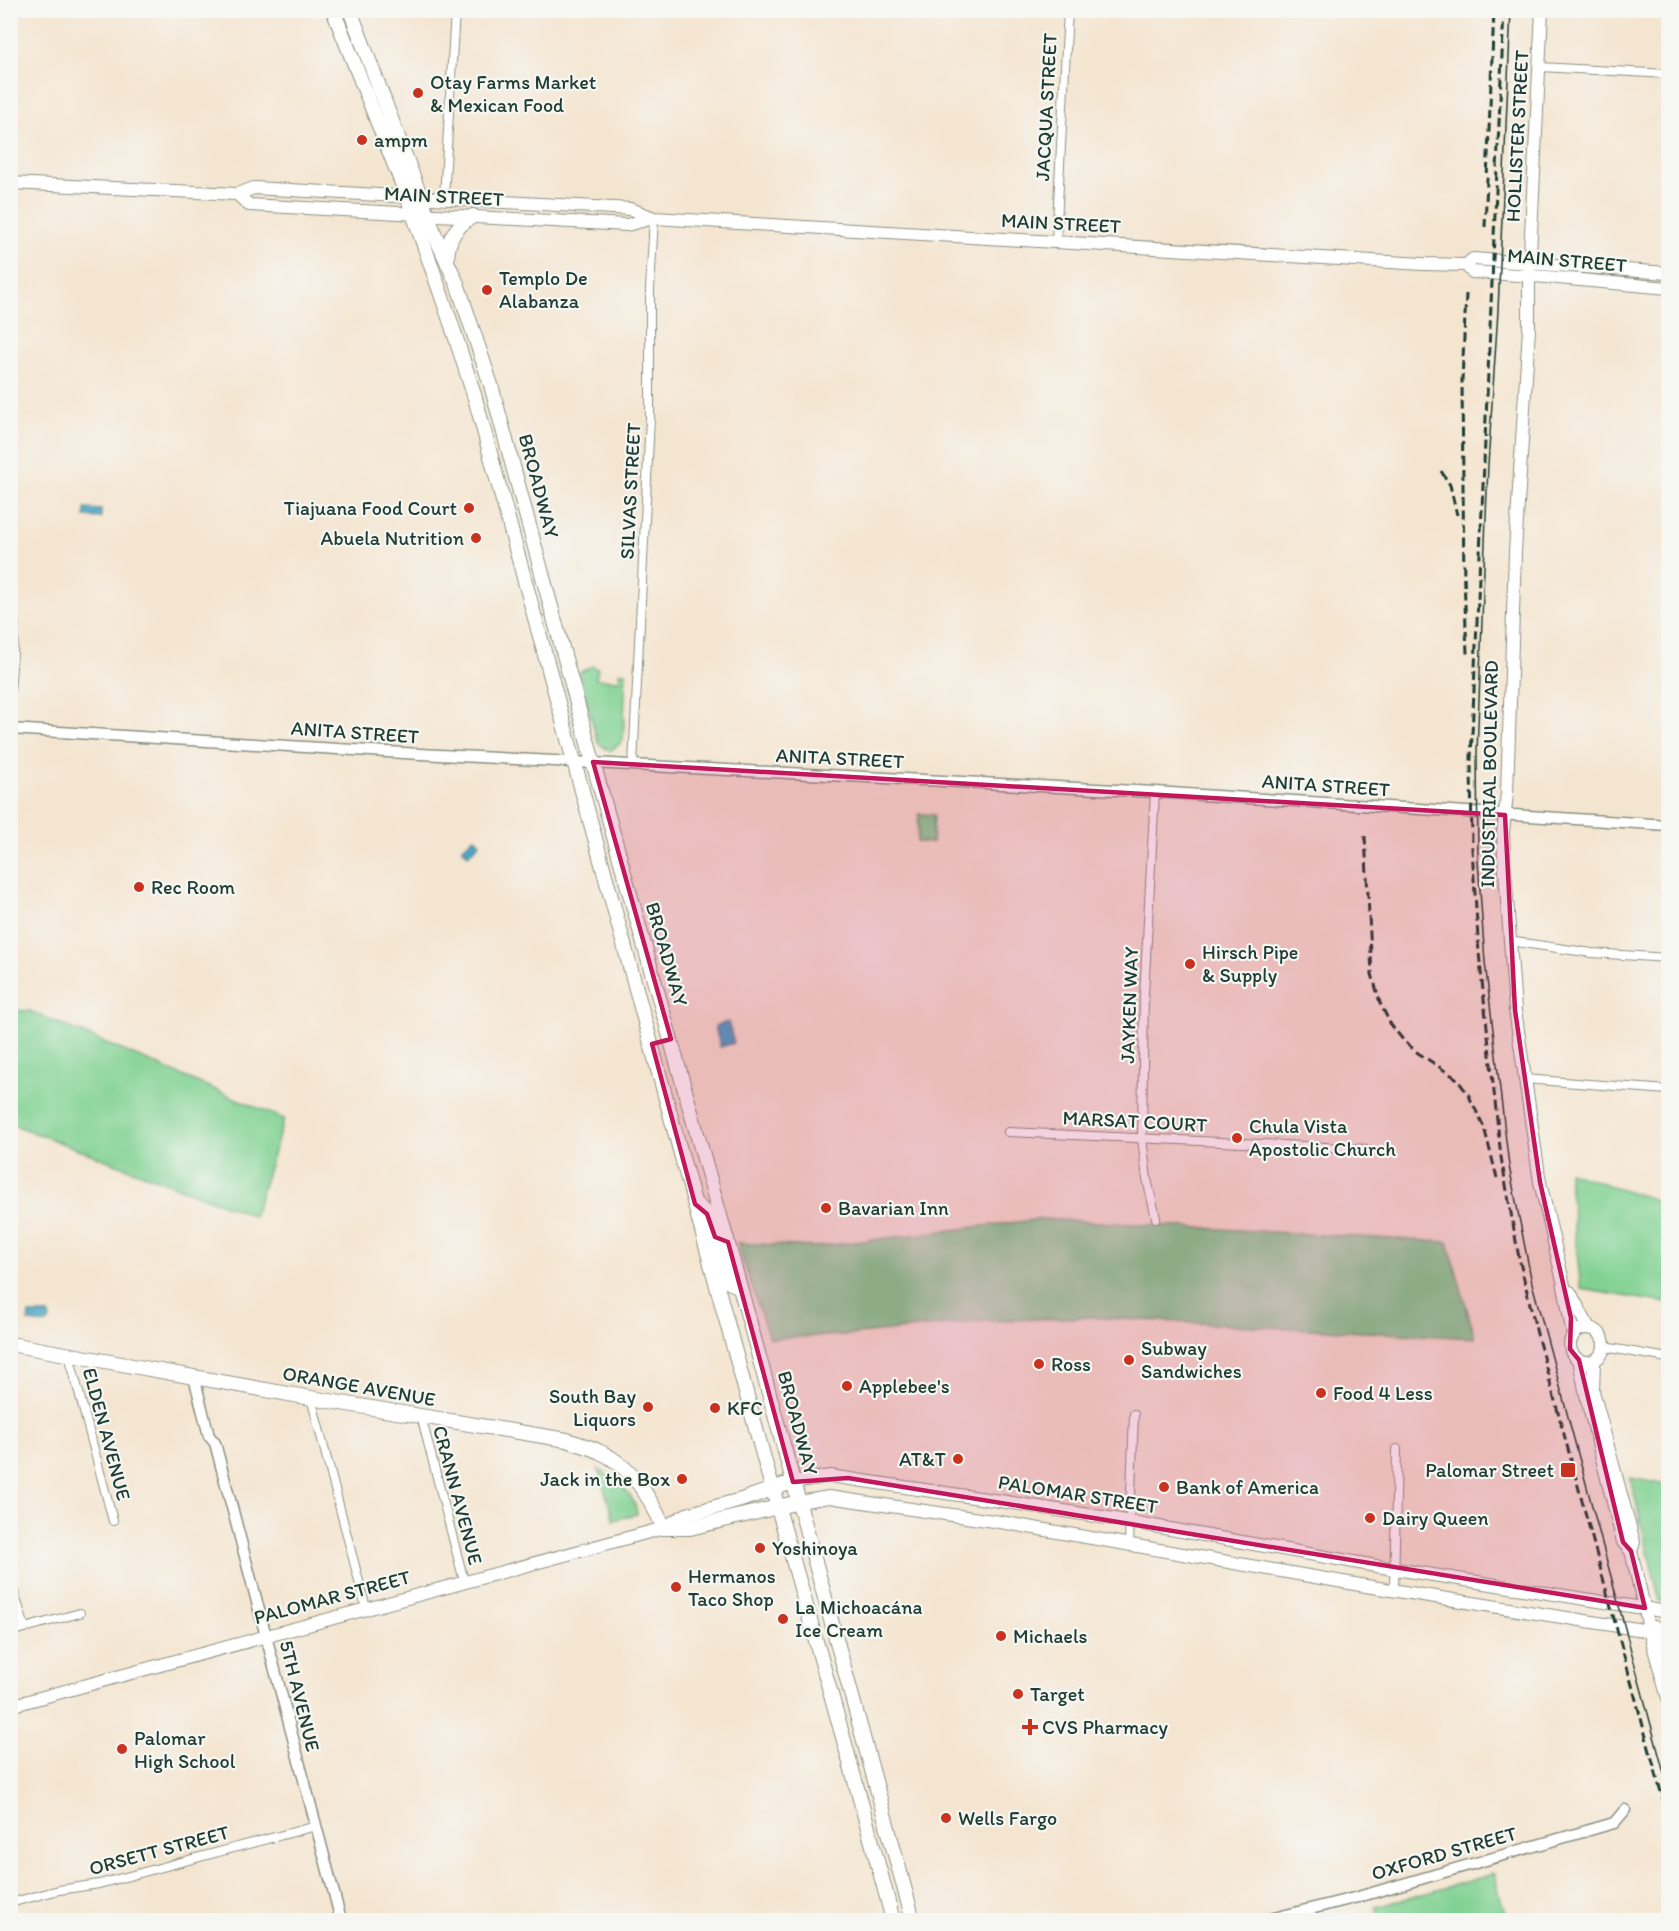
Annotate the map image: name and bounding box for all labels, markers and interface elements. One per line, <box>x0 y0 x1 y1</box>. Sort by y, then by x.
street label: JACQUA STREET <box>1030 32 1062 182</box>
street label: HOLLISTER STREET <box>1501 49 1533 223</box>
place label: Otay Farms Market & Mexican Food <box>430 70 597 117</box>
marker: Otay Farms Market & Mexican Food <box>411 86 425 100</box>
place label: ampm <box>374 128 428 152</box>
marker: ampm <box>355 133 369 147</box>
street label: MAIN STREET <box>383 181 505 211</box>
street label: MAIN STREET <box>1000 208 1122 238</box>
street label: MAIN STREET <box>1506 243 1628 277</box>
place label: Templo De Alabanza <box>499 266 588 313</box>
marker: Templo De Alabanza <box>480 283 494 297</box>
street label: SILVAS STREET <box>614 422 646 560</box>
street label: BROADWAY <box>514 431 565 541</box>
place label: Tiajuana Food Court <box>284 496 458 520</box>
marker: Tiajuana Food Court <box>462 501 476 515</box>
place label: Abuela Nutrition <box>320 526 464 550</box>
marker: Abuela Nutrition <box>469 531 483 545</box>
street label: INDUSTRIAL BOULEVARD <box>1475 660 1503 888</box>
street label: ANITA STREET <box>290 716 420 748</box>
street label: ANITA STREET <box>775 743 905 773</box>
street label: ANITA STREET <box>1261 769 1391 801</box>
place label: Rec Room <box>151 875 235 899</box>
marker: Rec Room <box>132 880 146 894</box>
street label: BROADWAY <box>641 899 693 1009</box>
place label: Hirsch Pipe & Supply <box>1202 940 1298 987</box>
street label: JAYKEN WAY <box>1115 946 1143 1064</box>
marker: Hirsch Pipe & Supply <box>1183 957 1197 971</box>
street label: MARSAT COURT <box>1062 1105 1208 1137</box>
place label: Chula Vista Apostolic Church <box>1249 1114 1396 1161</box>
marker: Chula Vista Apostolic Church <box>1230 1131 1244 1145</box>
place label: Bavarian Inn <box>838 1196 949 1220</box>
marker: Bavarian Inn <box>819 1201 833 1215</box>
place label: Subway Sandwiches <box>1141 1336 1242 1383</box>
place label: Ross <box>1051 1352 1091 1376</box>
marker: Subway Sandwiches <box>1122 1353 1136 1367</box>
marker: Ross <box>1032 1357 1046 1371</box>
street label: ORANGE AVENUE <box>281 1361 437 1411</box>
street label: ELDEN AVENUE <box>78 1365 136 1503</box>
street label: BROADWAY <box>773 1368 824 1478</box>
place label: Applebee's <box>859 1374 950 1398</box>
marker: Applebee's <box>840 1379 854 1393</box>
place label: Food 4 Less <box>1333 1381 1433 1405</box>
place label: South Bay Liquors <box>549 1384 637 1431</box>
marker: Food 4 Less <box>1314 1386 1328 1400</box>
place label: KFC <box>727 1396 763 1420</box>
marker: South Bay Liquors <box>641 1400 655 1414</box>
marker: KFC <box>708 1401 722 1415</box>
street label: CRANN AVENUE <box>428 1423 488 1567</box>
place label: AT&T <box>899 1447 946 1471</box>
marker: AT&T <box>951 1452 965 1466</box>
place label: Palomar Street <box>1425 1458 1554 1482</box>
marker: Palomar Street <box>1559 1461 1577 1479</box>
place label: Jack in the Box <box>540 1467 670 1491</box>
street label: PALOMAR STREET <box>997 1470 1159 1518</box>
marker: Jack in the Box <box>675 1472 689 1486</box>
place label: Bank of America <box>1176 1475 1319 1499</box>
marker: Bank of America <box>1157 1480 1171 1494</box>
place label: Dairy Queen <box>1382 1506 1489 1530</box>
marker: Dairy Queen <box>1363 1511 1377 1525</box>
place label: Yoshinoya <box>772 1536 858 1560</box>
marker: Yoshinoya <box>753 1541 767 1555</box>
place label: Hermanos Taco Shop <box>688 1564 776 1611</box>
street label: PALOMAR STREET <box>251 1565 413 1629</box>
marker: Hermanos Taco Shop <box>669 1580 683 1594</box>
place label: La Michoacána Ice Cream <box>795 1595 923 1642</box>
marker: La Michoacána Ice Cream <box>776 1612 790 1626</box>
place label: Michaels <box>1013 1624 1088 1648</box>
marker: Michaels <box>994 1629 1008 1643</box>
street label: 5TH AVENUE <box>275 1638 325 1754</box>
place label: Target <box>1030 1682 1085 1706</box>
marker: Target <box>1011 1687 1025 1701</box>
place label: CVS Pharmacy <box>1042 1715 1169 1739</box>
marker: CVS Pharmacy <box>1023 1720 1037 1734</box>
place label: Palomar High School <box>134 1726 236 1773</box>
marker: Palomar High School <box>115 1742 129 1756</box>
place label: Wells Fargo <box>958 1806 1057 1830</box>
marker: Wells Fargo <box>939 1811 953 1825</box>
street label: ORSETT STREET <box>86 1820 232 1880</box>
street label: OXFORD STREET <box>1369 1821 1519 1885</box>

